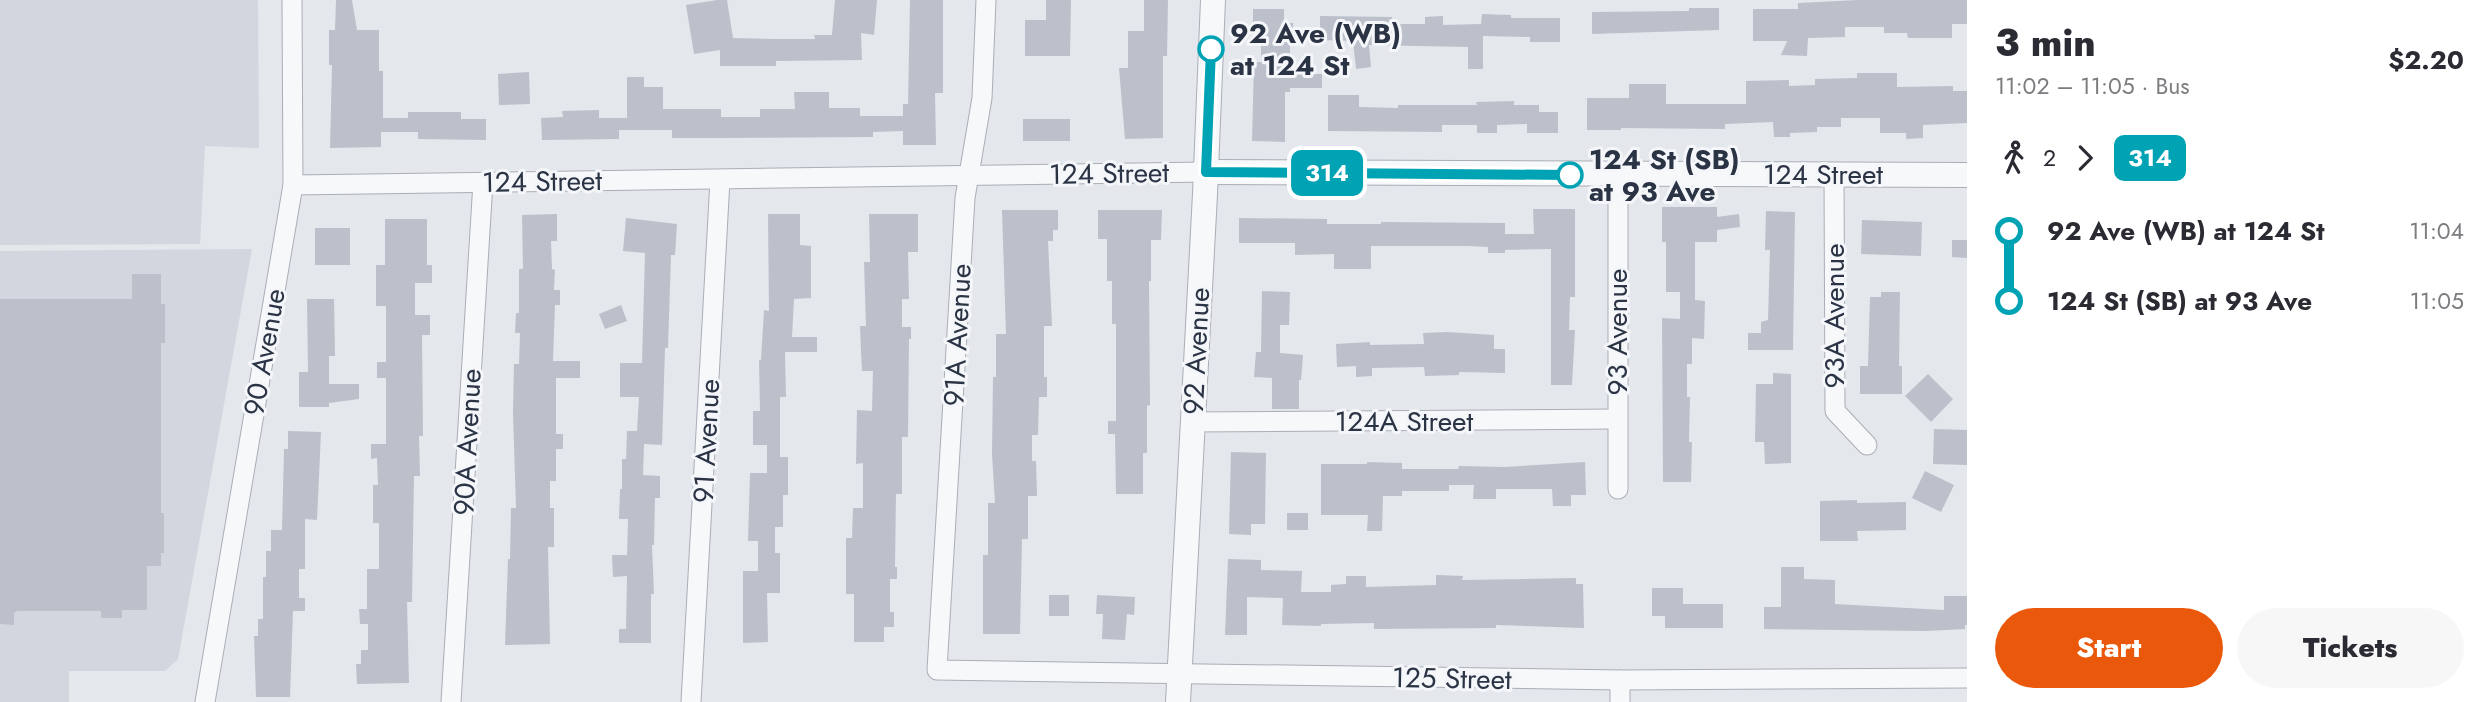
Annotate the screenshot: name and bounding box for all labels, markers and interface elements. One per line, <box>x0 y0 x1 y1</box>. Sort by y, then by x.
place label: 92 Ave (WB) at 124 St <box>1230 13 1401 86</box>
text: 3 min <box>1995 15 2096 70</box>
marker: 92 Ave (WB) at 124 St <box>1198 36 1224 62</box>
text: $2.20 <box>2388 41 2464 79</box>
text: 11:02 – 11:05 · Bus <box>1995 69 2190 103</box>
place label: 124 St (SB) at 93 Ave <box>1589 139 1740 212</box>
icon: walk <box>1995 139 2033 177</box>
icon: forward <box>2066 139 2104 177</box>
text: 314 <box>2128 140 2172 175</box>
text: 2 <box>2043 141 2056 175</box>
line badge: 314 <box>1287 150 1367 196</box>
street label: 124 Street <box>1049 152 1170 195</box>
street label: 124 Street <box>1763 154 1883 195</box>
text: 314 <box>1305 155 1349 190</box>
street label: 124 Street <box>482 160 603 203</box>
marker: 124 St (SB) at 93 Ave <box>1557 162 1583 188</box>
text: 92 Ave (WB) at 124 St <box>2047 212 2324 250</box>
text: 11:04 <box>2409 214 2464 248</box>
street label: 93A Avenue <box>1814 243 1855 389</box>
street label: 91A Avenue <box>933 263 982 407</box>
street label: 93 Avenue <box>1597 268 1638 396</box>
text: 124 St (SB) at 93 Ave <box>2047 282 2312 320</box>
text: 11:05 <box>2410 284 2464 318</box>
street label: 90 Avenue <box>233 285 296 419</box>
street label: 92 Avenue <box>1173 286 1220 416</box>
street label: 90A Avenue <box>443 368 492 517</box>
street label: 91 Avenue <box>683 378 730 504</box>
street label: 124A Street <box>1335 401 1474 442</box>
button: Start <box>1995 608 2223 688</box>
button: Tickets <box>2237 608 2464 688</box>
street label: 125 Street <box>1392 657 1512 700</box>

